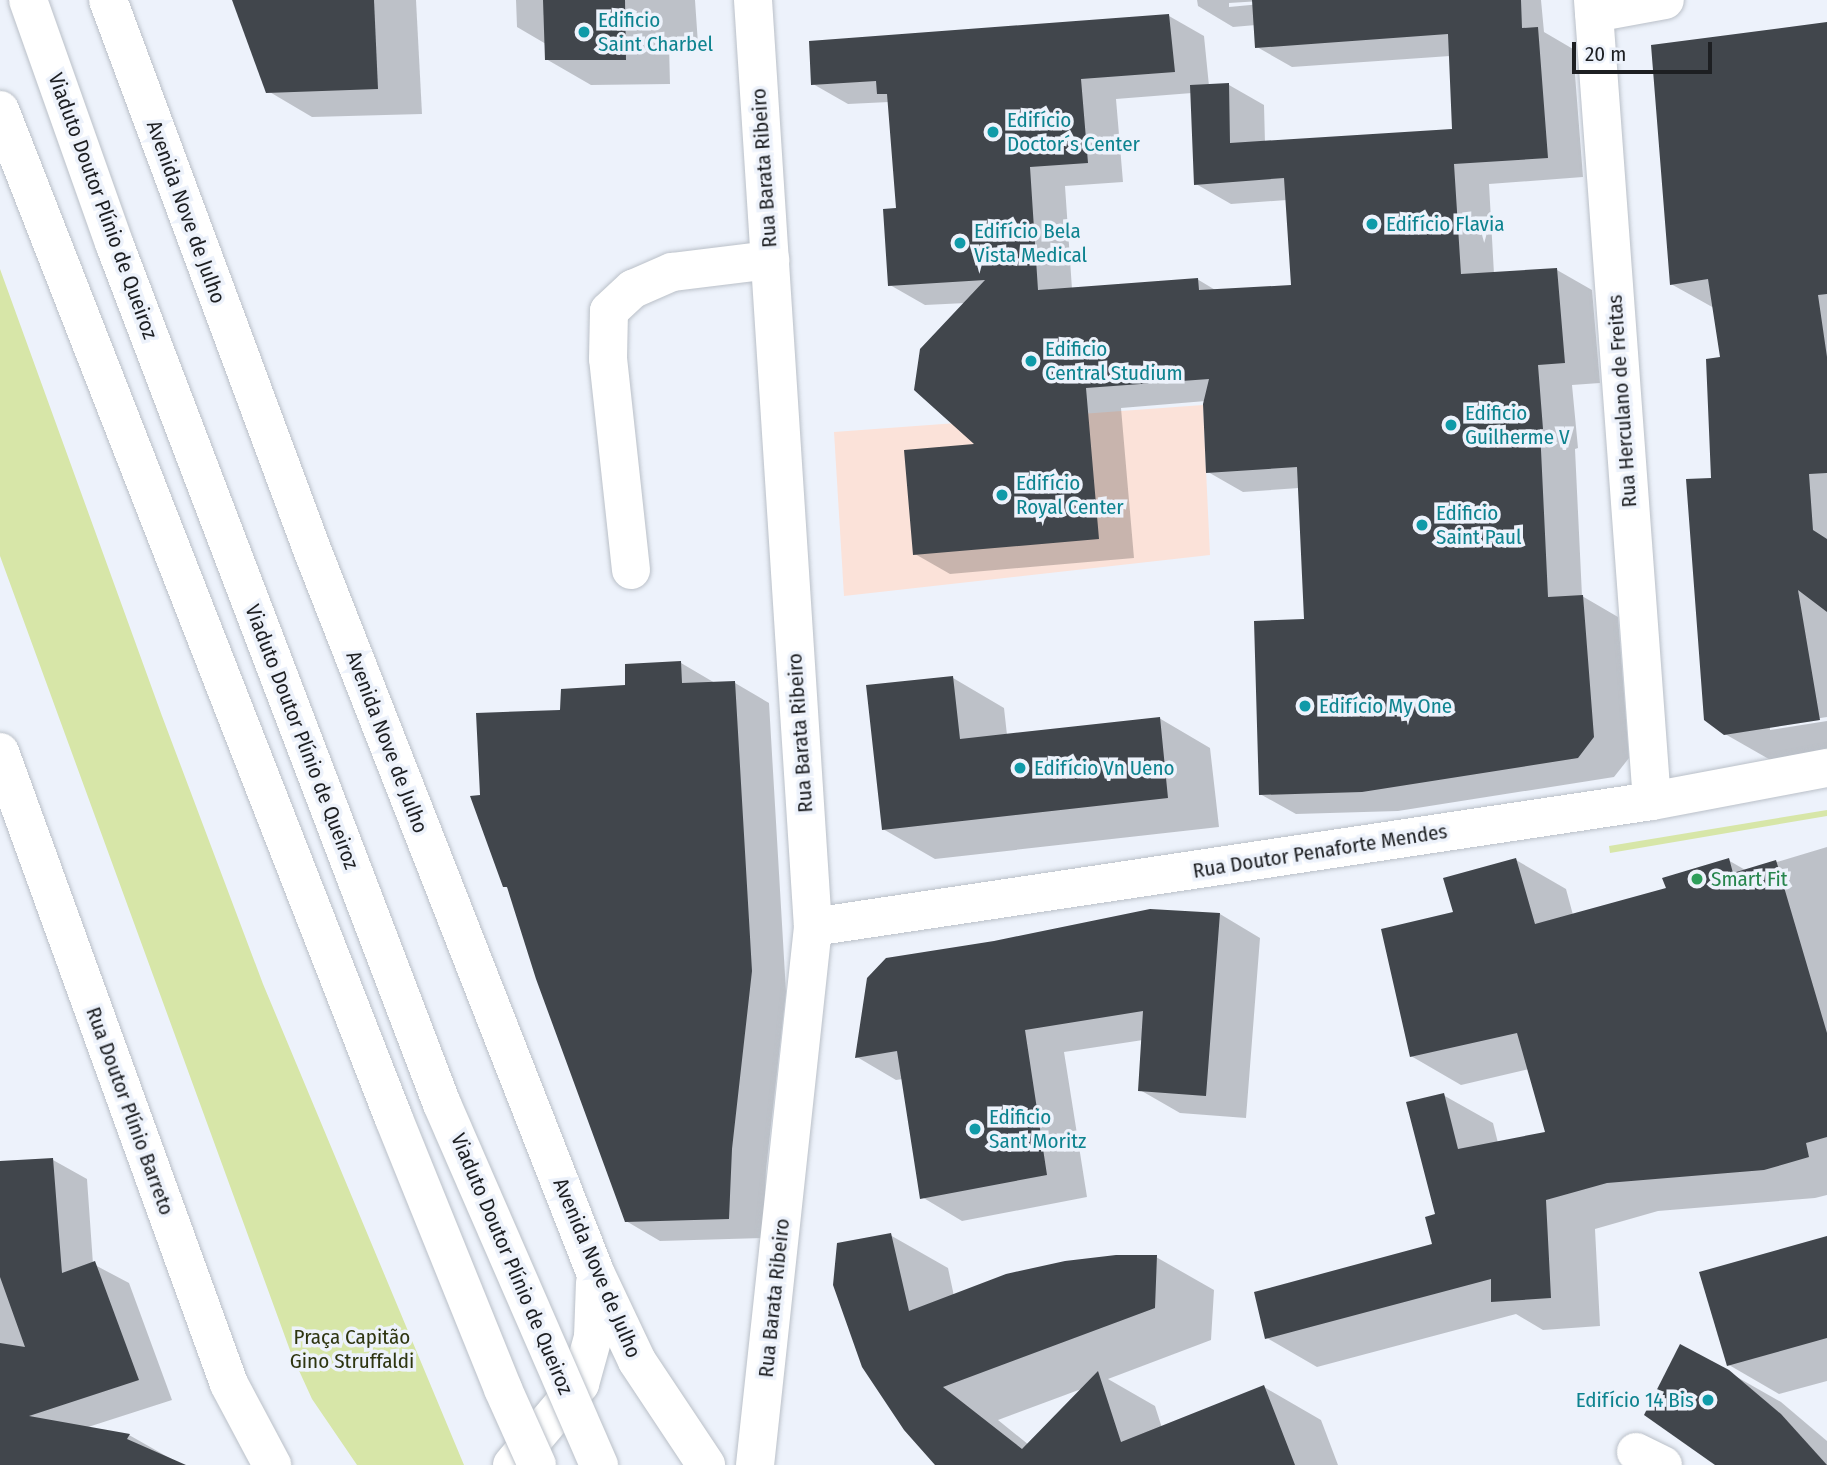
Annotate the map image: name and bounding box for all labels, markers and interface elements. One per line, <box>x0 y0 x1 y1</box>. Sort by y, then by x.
place label: Edificio Saint Charbel <box>598 7 713 57</box>
marker: Edificio Saint Charbel <box>576 24 592 40</box>
scale bar <box>1575 28 1715 72</box>
text: 20 m <box>1585 41 1626 67</box>
street label: Viaduto Doutor Plínio de Queiroz <box>43 69 163 343</box>
street label: Rua Barata Ribeiro <box>746 87 782 249</box>
place label: Edifício Doctor´s Center <box>1007 107 1140 157</box>
street label: Avenida Nove de Julho <box>141 117 231 307</box>
marker: Edifício Doctor´s Center <box>985 124 1001 140</box>
place label: Edifício Flavia <box>1386 211 1505 237</box>
marker: Edifício Flavia <box>1364 216 1380 232</box>
place label: Edifício Bela Vista Medical <box>974 218 1087 268</box>
marker: Edifício Bela Vista Medical <box>952 235 968 251</box>
street label: Rua Herculano de Freitas <box>1602 294 1642 508</box>
place label: Edificio Central Studium <box>1045 336 1183 386</box>
marker: Edificio Central Studium <box>1023 353 1039 369</box>
place label: Edificio Guilherme V <box>1465 400 1570 450</box>
marker: Edificio Guilherme V <box>1443 417 1459 433</box>
place label: Edifício Royal Center <box>1016 470 1124 520</box>
marker: Edifício Royal Center <box>994 487 1010 503</box>
place label: Edificio Saint Paul <box>1436 500 1522 550</box>
marker: Edificio Saint Paul <box>1414 517 1430 533</box>
street label: Viaduto Doutor Plínio de Queiroz <box>240 601 364 873</box>
street label: Avenida Nove de Julho <box>341 648 433 836</box>
street label: Rua Barata Ribeiro <box>782 652 818 814</box>
place label: Edifício My One <box>1319 693 1452 719</box>
marker: Edifício My One <box>1297 698 1313 714</box>
place label: Edifício Vn Ueno <box>1034 755 1175 781</box>
marker: Edifício Vn Ueno <box>1012 760 1028 776</box>
street label: Rua Doutor Penaforte Mendes <box>1191 818 1449 884</box>
place label: Smart Fit <box>1711 866 1788 892</box>
marker: Smart Fit <box>1689 871 1705 887</box>
street label: Rua Doutor Plínio Barreto <box>81 1004 179 1218</box>
place label: Edificio Sant Moritz <box>989 1104 1086 1154</box>
marker: Edificio Sant Moritz <box>967 1121 983 1137</box>
street label: Viaduto Doutor Plínio de Queiroz <box>445 1130 579 1398</box>
street label: Avenida Nove de Julho <box>548 1174 646 1362</box>
street label: Rua Barata Ribeiro <box>753 1217 795 1379</box>
park label: Praça Capitão Gino Struffaldi <box>290 1324 414 1374</box>
place label: Edifício 14 Bis <box>1576 1387 1694 1413</box>
marker: Edifício 14 Bis <box>1700 1392 1716 1408</box>

